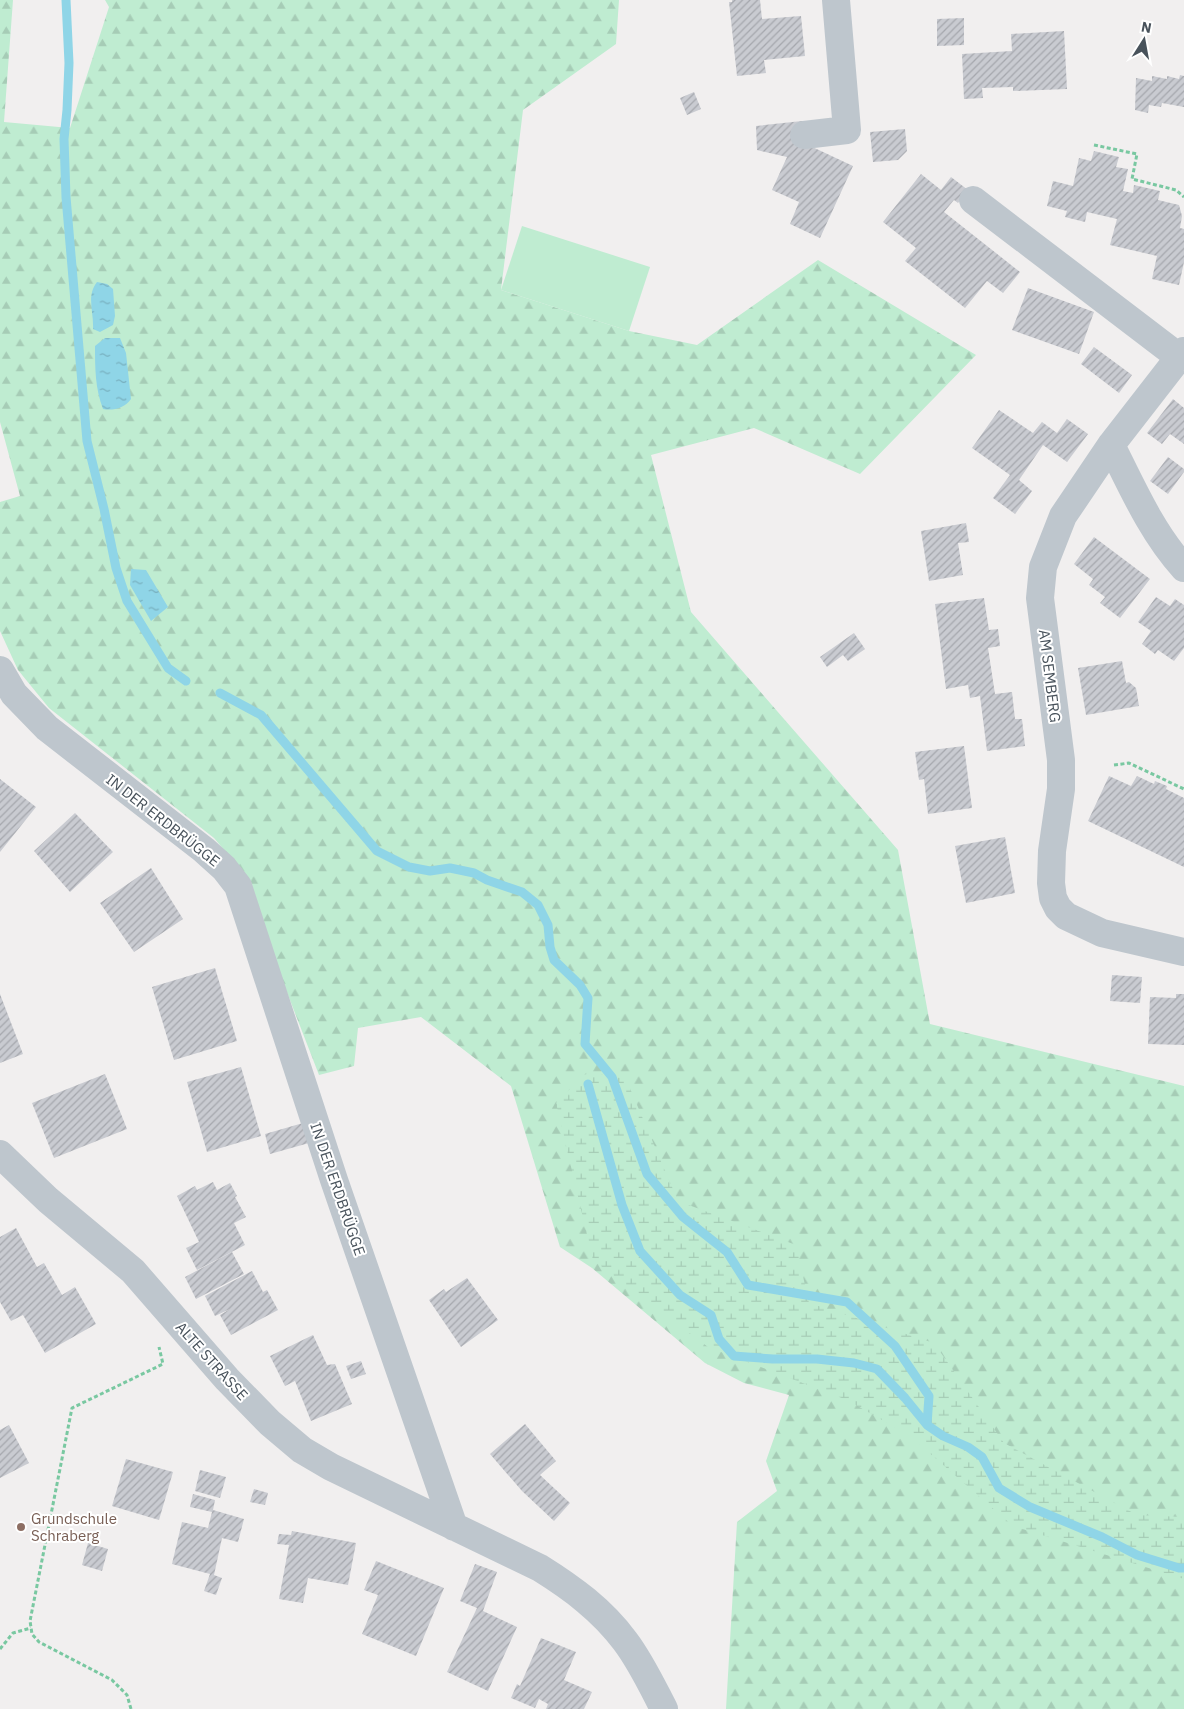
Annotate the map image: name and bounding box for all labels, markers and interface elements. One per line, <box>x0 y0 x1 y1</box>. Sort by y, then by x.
north arrow <box>1119 15 1169 65</box>
text: N <box>1140 17 1153 37</box>
street label: AM SEMBERG <box>1035 628 1065 724</box>
street label: IN DER ERDBRÜGGE <box>102 770 224 870</box>
street label: IN DER ERDBRÜGGE <box>306 1120 370 1258</box>
street label: ALTE STRASSE <box>172 1318 252 1404</box>
place label: Grundschule Schraberg <box>31 1509 117 1545</box>
marker: Grundschule Schraberg <box>15 1521 27 1533</box>

